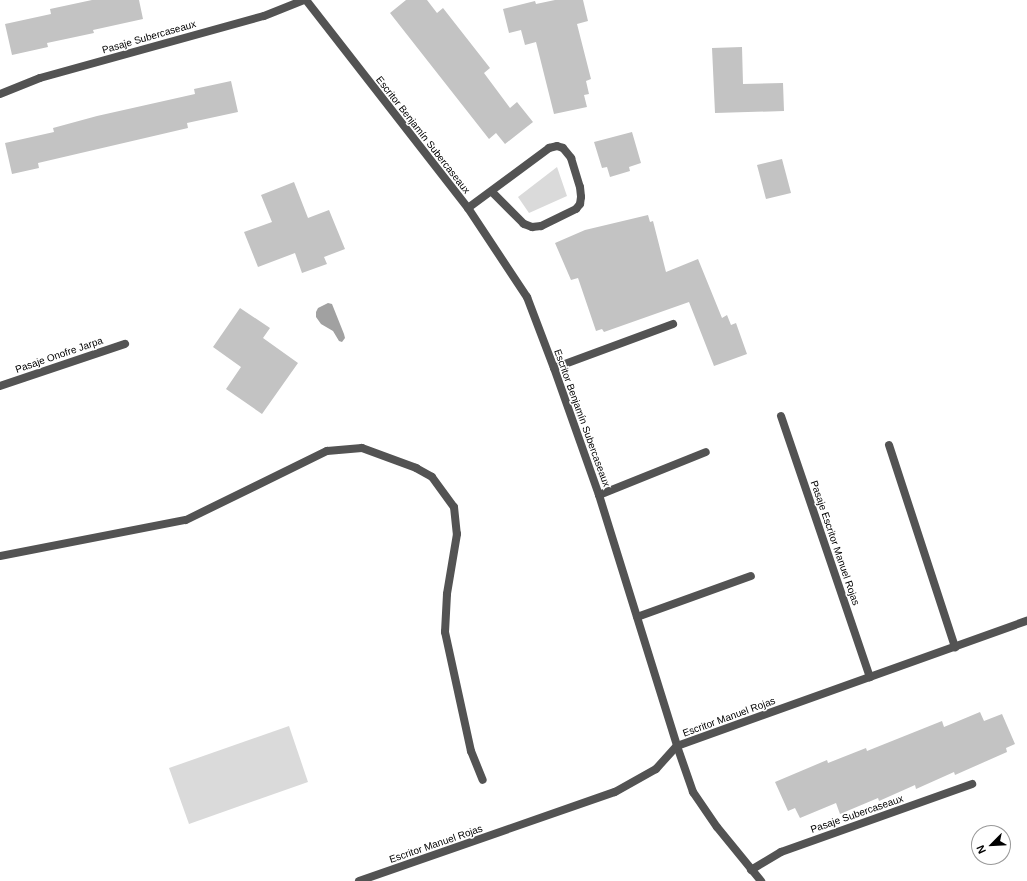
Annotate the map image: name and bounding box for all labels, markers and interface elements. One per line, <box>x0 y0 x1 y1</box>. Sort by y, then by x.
street label: Pasaje Subercaseaux <box>101 18 197 56</box>
street label: Escritor Benjamín Subercaseaux <box>373 74 473 196</box>
street label: Pasaje Onofre Jarpa <box>14 334 104 376</box>
street label: Escritor Benjamín Subercaseaux <box>551 348 613 488</box>
street label: Pasaje Escritor Manuel Rojas <box>808 479 862 607</box>
street label: Escritor Manuel Rojas <box>681 695 777 739</box>
street label: Pasaje Subercaseaux <box>809 792 905 836</box>
street label: Escritor Manuel Rojas <box>388 822 484 866</box>
north arrow <box>971 825 1011 865</box>
text: N <box>974 843 988 856</box>

